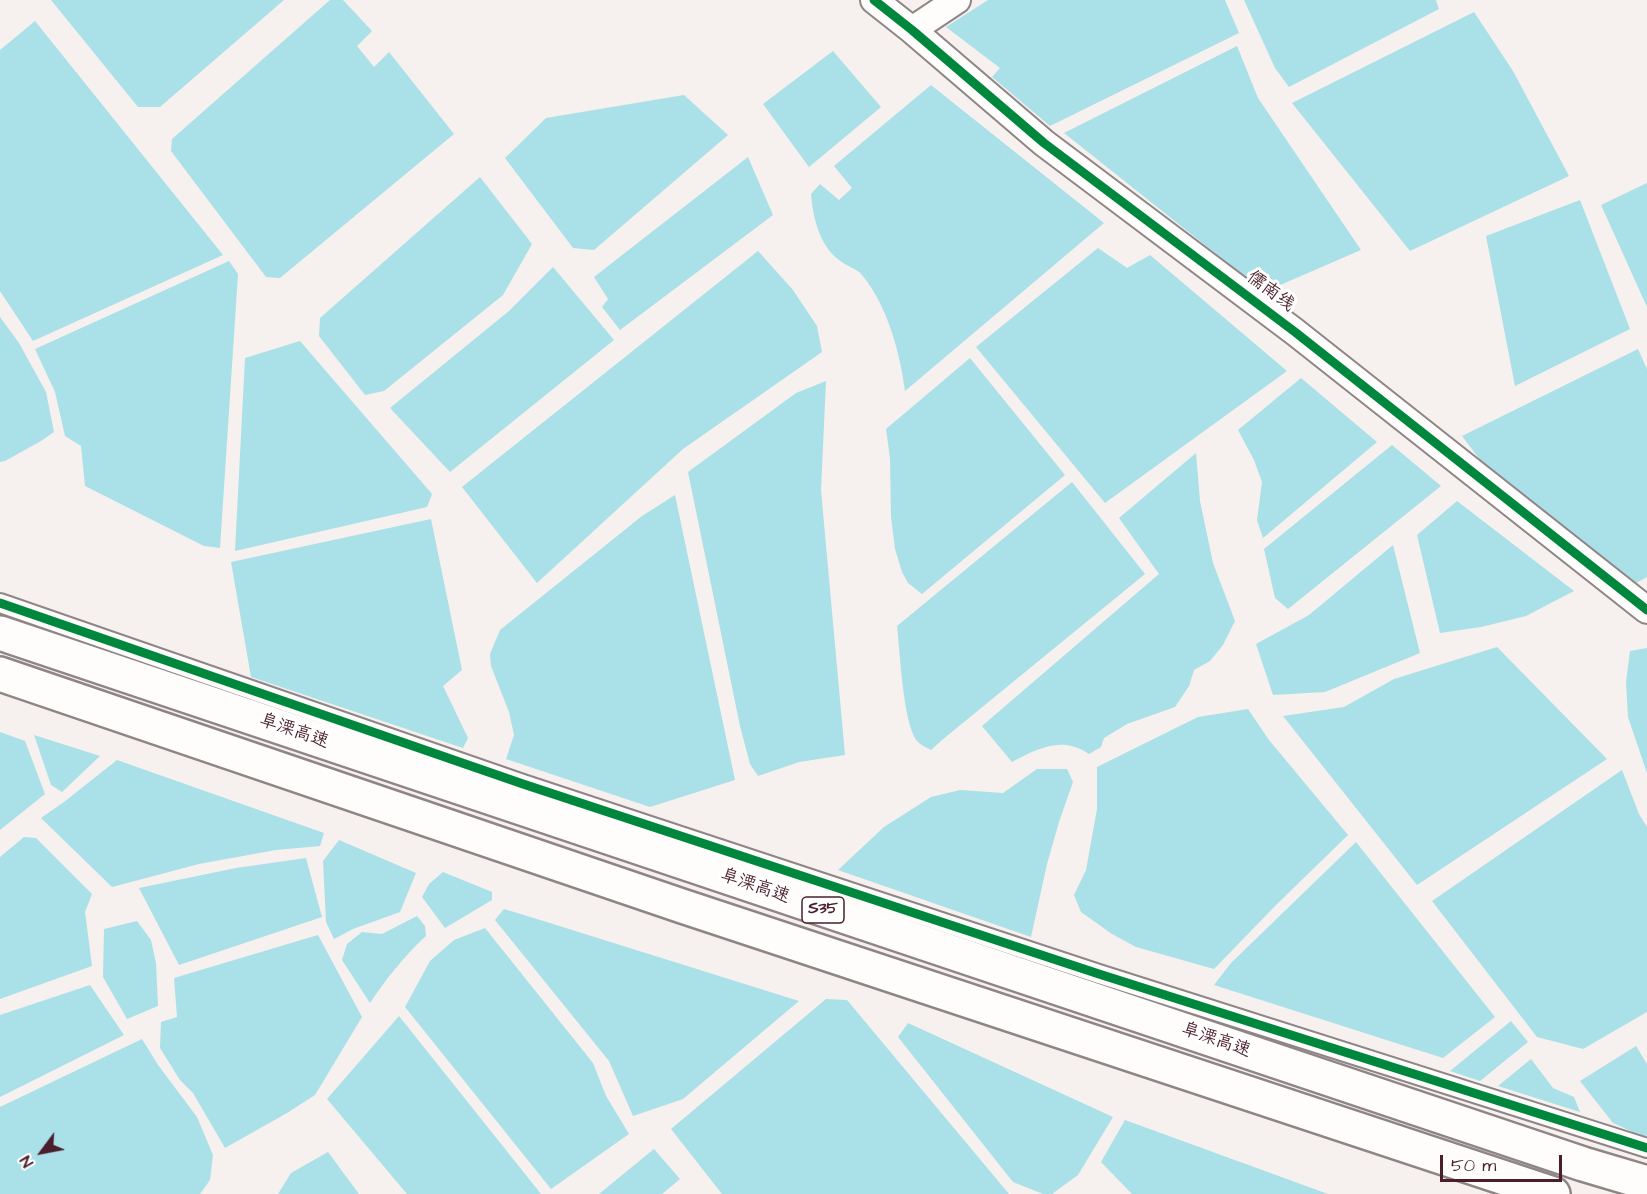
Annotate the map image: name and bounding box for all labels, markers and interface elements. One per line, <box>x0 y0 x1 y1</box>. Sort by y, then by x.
street label: 儒南线 <box>1242 267 1298 317</box>
street label: 阜溧高速 <box>256 710 332 754</box>
street label: 阜溧高速 <box>717 865 793 909</box>
road number: S35 <box>802 897 844 923</box>
street label: 阜溧高速 <box>1178 1019 1254 1063</box>
north arrow <box>12 1122 72 1182</box>
scale bar <box>1443 1143 1564 1181</box>
text: N <box>15 1151 39 1172</box>
text: 50 m <box>1451 1153 1496 1178</box>

